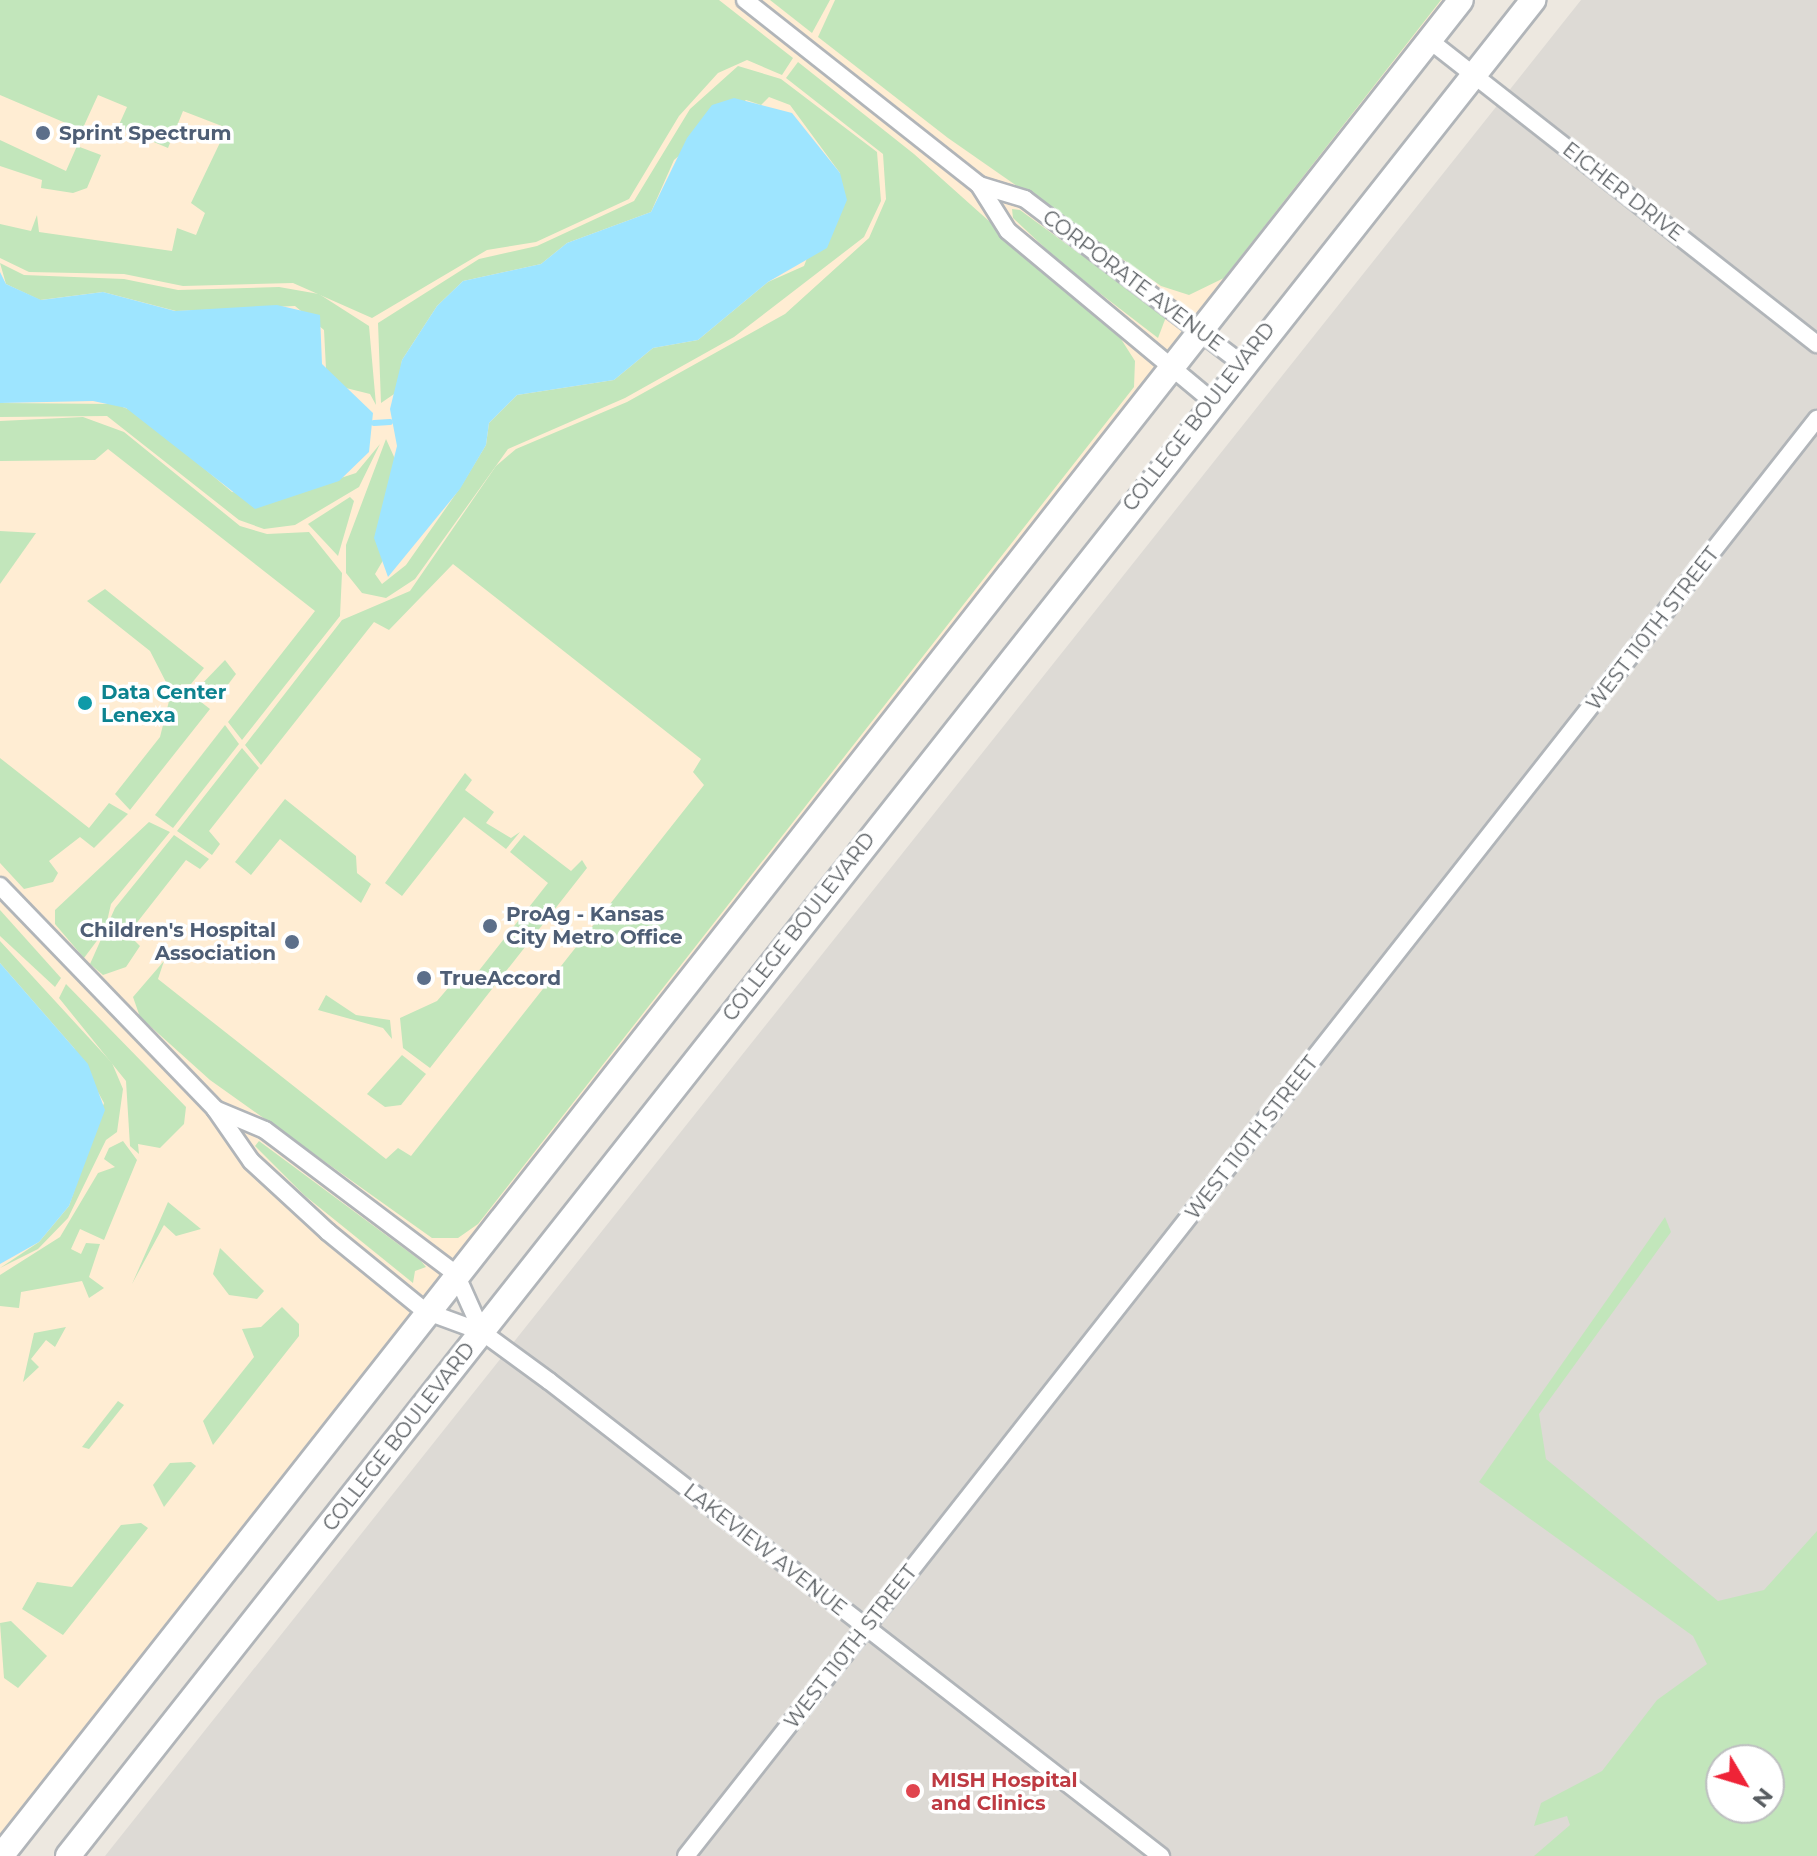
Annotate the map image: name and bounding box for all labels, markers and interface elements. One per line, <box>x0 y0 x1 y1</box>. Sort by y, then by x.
place label: Sprint Spectrum <box>59 121 232 145</box>
marker: Sprint Spectrum <box>34 124 52 142</box>
street label: EICHER DRIVE <box>1558 137 1688 247</box>
street label: CORPORATE AVENUE <box>1038 205 1228 357</box>
street label: COLLEGE BOULEVARD <box>1118 318 1280 516</box>
street label: WEST 110TH STREET <box>1582 543 1724 715</box>
place label: Data Center Lenexa <box>101 680 226 727</box>
marker: Data Center Lenexa <box>76 694 94 712</box>
street label: COLLEGE BOULEVARD <box>718 828 880 1026</box>
place label: ProAg - Kansas City Metro Office <box>506 902 683 949</box>
marker: ProAg - Kansas City Metro Office <box>481 917 499 935</box>
place label: Children's Hospital Association <box>80 918 276 965</box>
marker: Children's Hospital Association <box>283 933 301 951</box>
place label: TrueAccord <box>440 966 561 990</box>
marker: TrueAccord <box>415 969 433 987</box>
street label: WEST 110TH STREET <box>1181 1052 1323 1224</box>
street label: COLLEGE BOULEVARD <box>318 1338 480 1536</box>
street label: LAKEVIEW AVENUE <box>679 1479 851 1621</box>
street label: WEST 110TH STREET <box>780 1561 922 1733</box>
north arrow <box>1705 1744 1785 1824</box>
place label: MISH Hospital and Clinics <box>931 1768 1078 1815</box>
marker: MISH Hospital and Clinics <box>902 1780 924 1802</box>
text: N <box>1747 1783 1779 1813</box>

